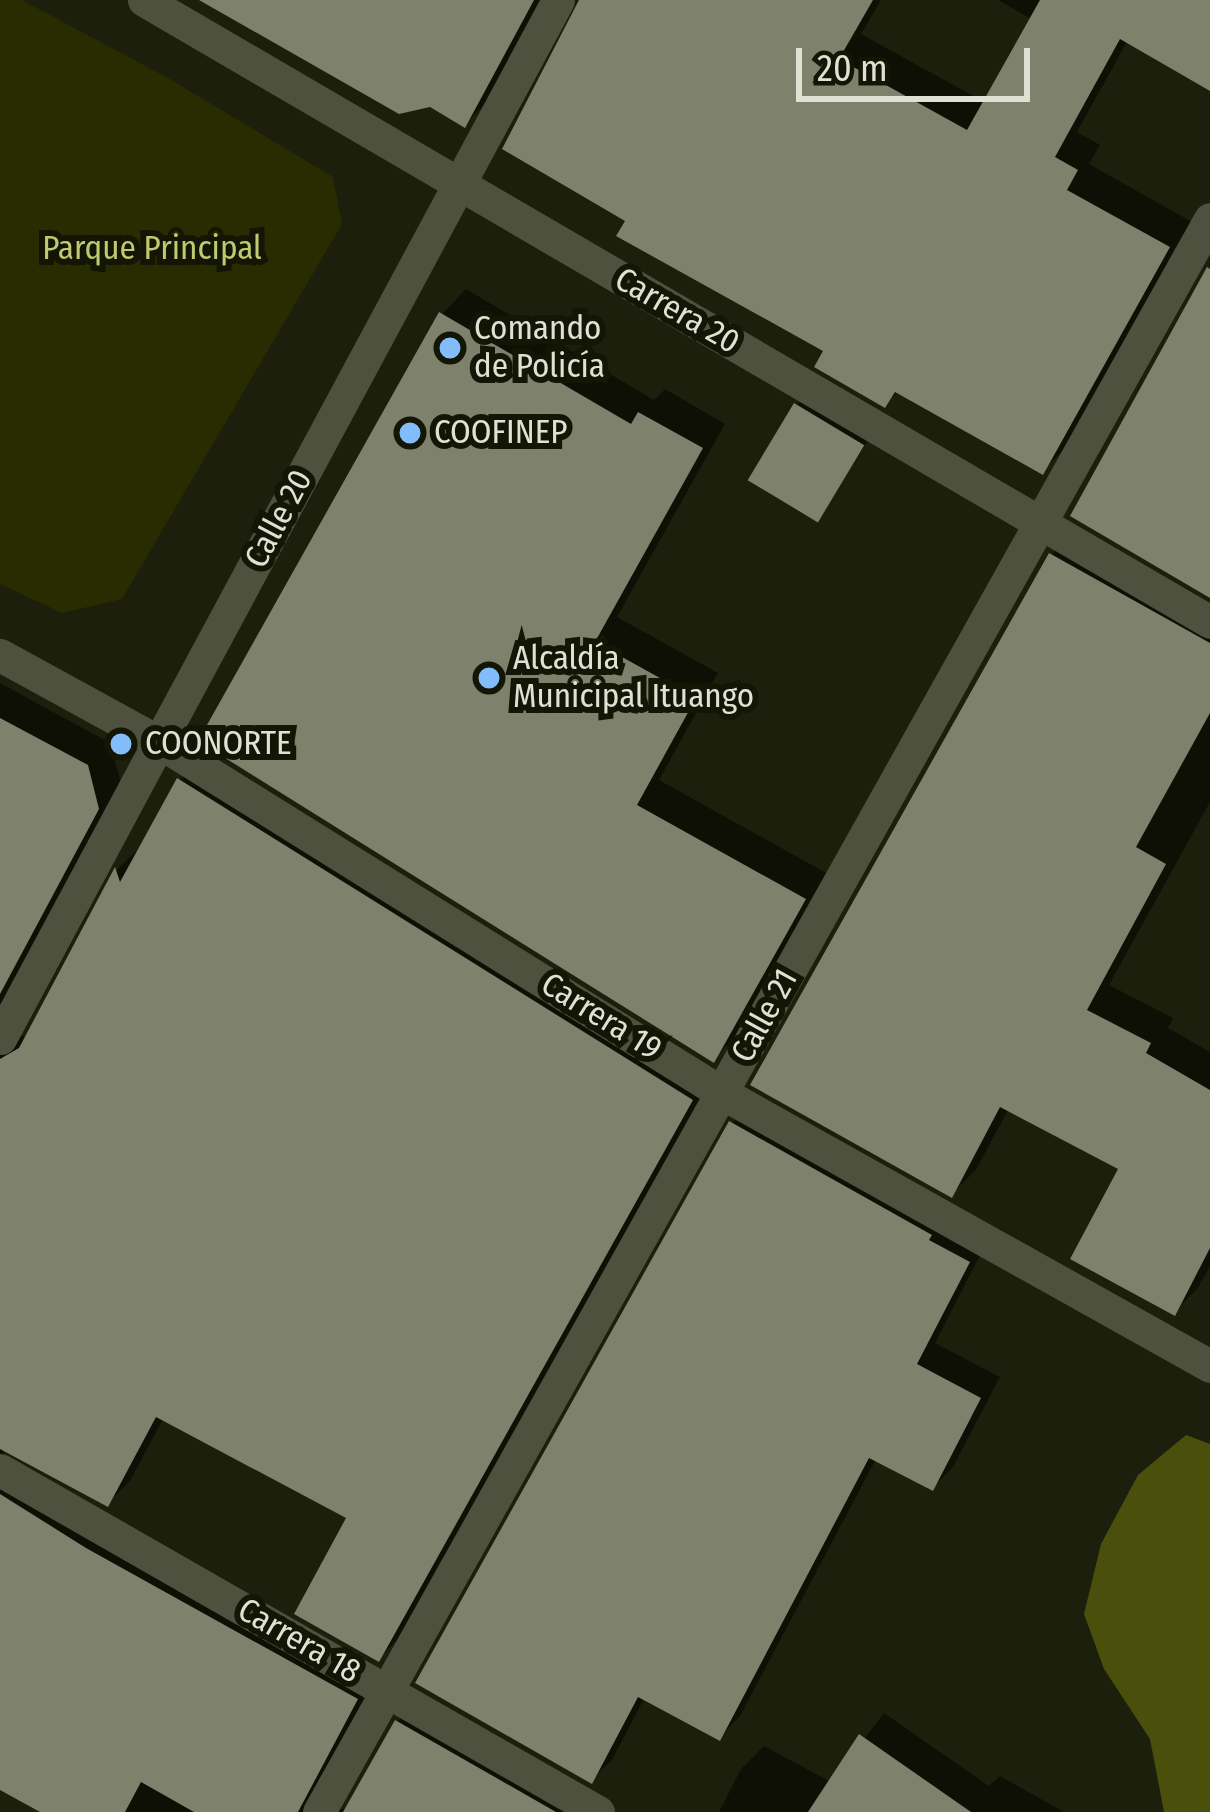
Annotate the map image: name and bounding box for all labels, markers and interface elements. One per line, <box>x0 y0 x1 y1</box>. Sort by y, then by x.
scale bar <box>802 24 1036 98</box>
text: 20 m <box>817 47 888 91</box>
park label: Parque Principal <box>42 229 262 269</box>
street label: Carrera 20 <box>608 260 746 362</box>
place label: Comando de Policía <box>474 309 605 387</box>
marker: Comando de Policía <box>437 335 463 361</box>
place label: COOFINEP <box>434 413 567 453</box>
marker: COOFINEP <box>397 420 423 446</box>
street label: Calle 20 <box>237 463 321 575</box>
place label: Alcaldía Municipal Ituango <box>513 639 754 717</box>
marker: Alcaldía Municipal Ituango <box>476 665 502 691</box>
place label: COONORTE <box>145 724 291 764</box>
marker: COONORTE <box>108 731 134 757</box>
street label: Calle 21 <box>723 963 807 1069</box>
street label: Carrera 19 <box>534 965 668 1069</box>
street label: Carrera 18 <box>231 1590 367 1692</box>

